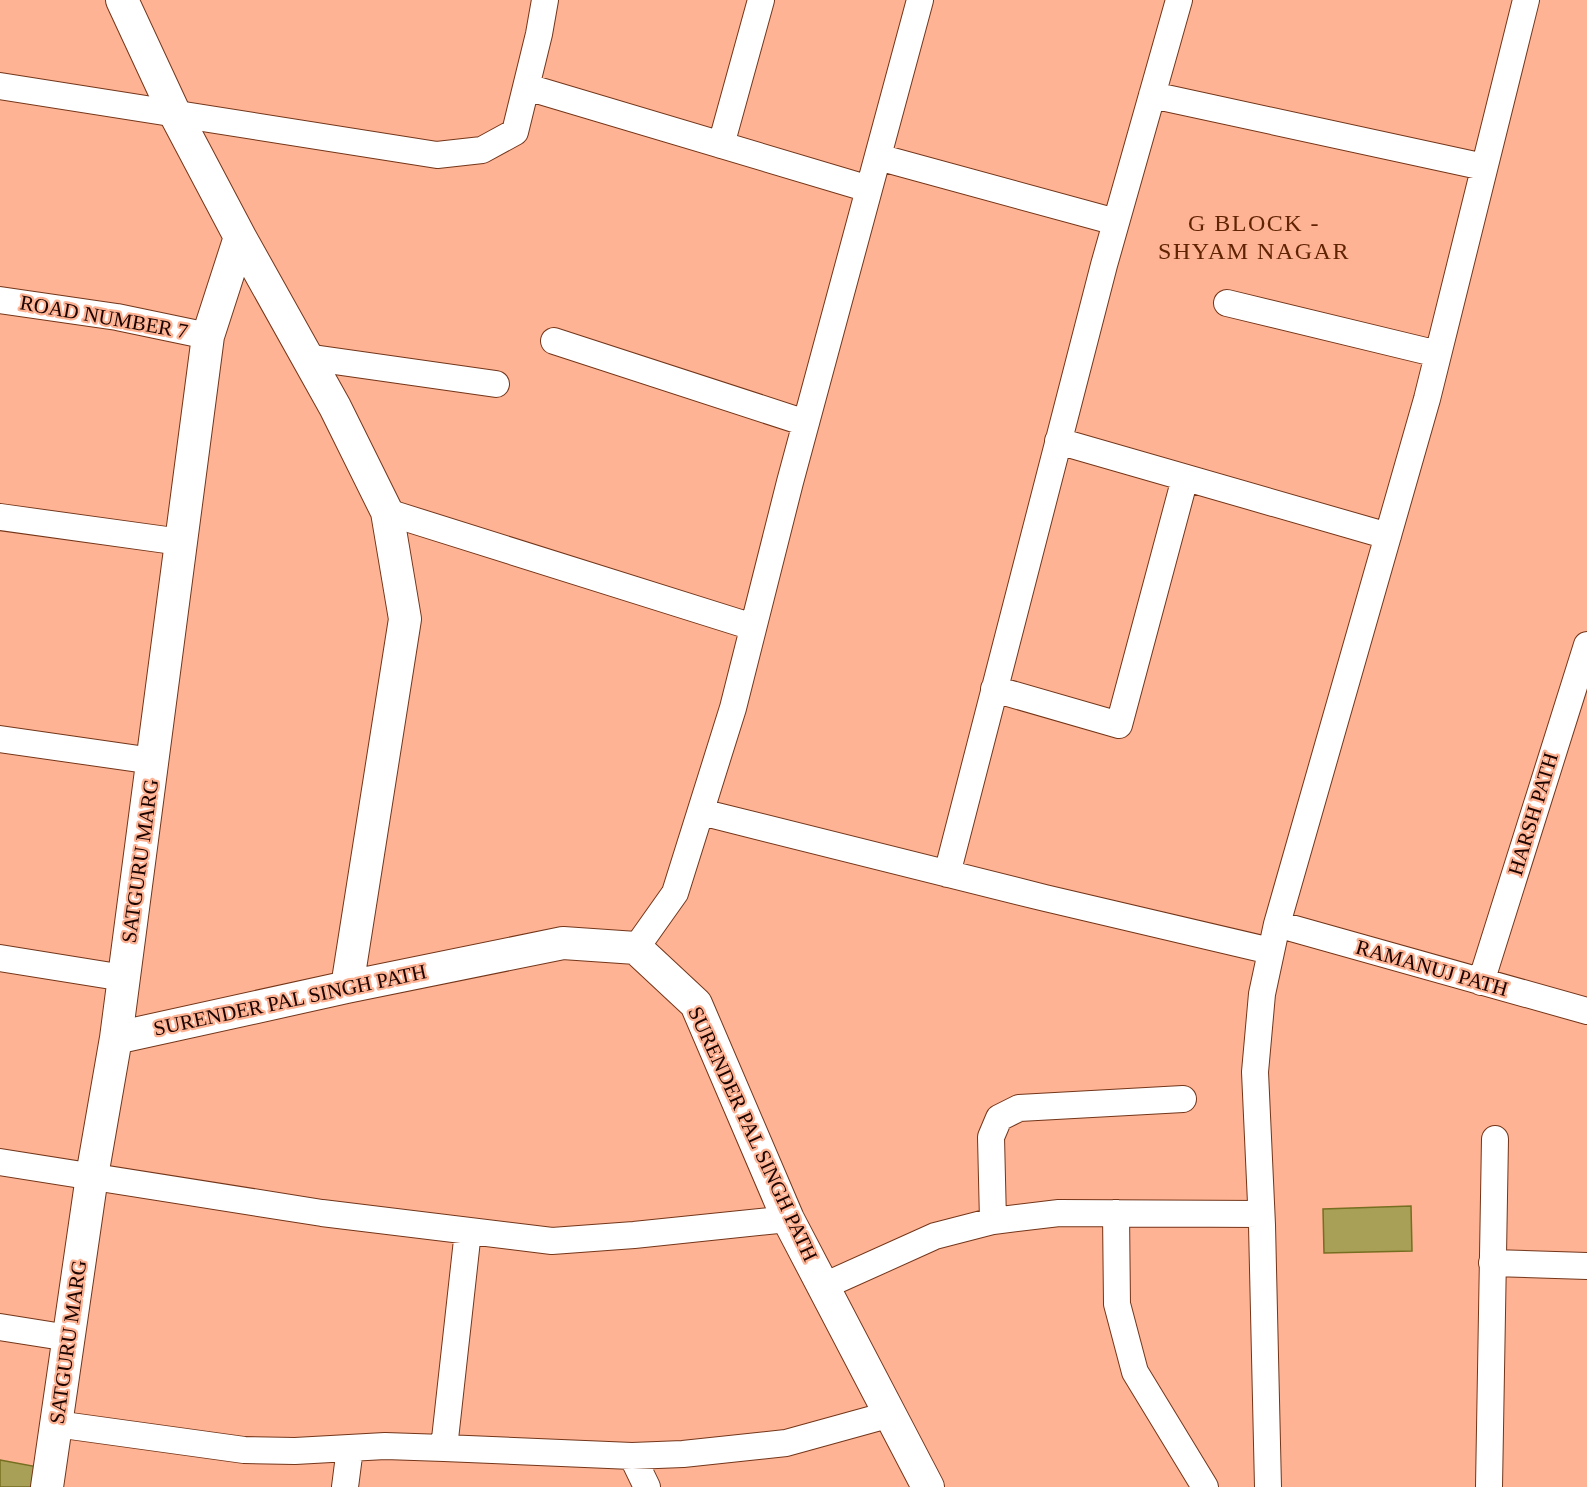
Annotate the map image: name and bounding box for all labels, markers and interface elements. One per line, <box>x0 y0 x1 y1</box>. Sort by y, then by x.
district label: G BLOCK - SHYAM NAGAR <box>1158 210 1350 264</box>
street label: ROAD NUMBER 7 <box>18 290 190 344</box>
street label: HARSH PATH <box>1503 750 1563 878</box>
street label: SATGURU MARG <box>117 778 163 944</box>
street label: RAMANUJ PATH <box>1353 935 1511 1001</box>
street label: SURENDER PAL SINGH PATH <box>151 959 429 1041</box>
street label: SURENDER PAL SINGH PATH <box>683 1003 823 1265</box>
street label: SATGURU MARG <box>45 1259 91 1425</box>

